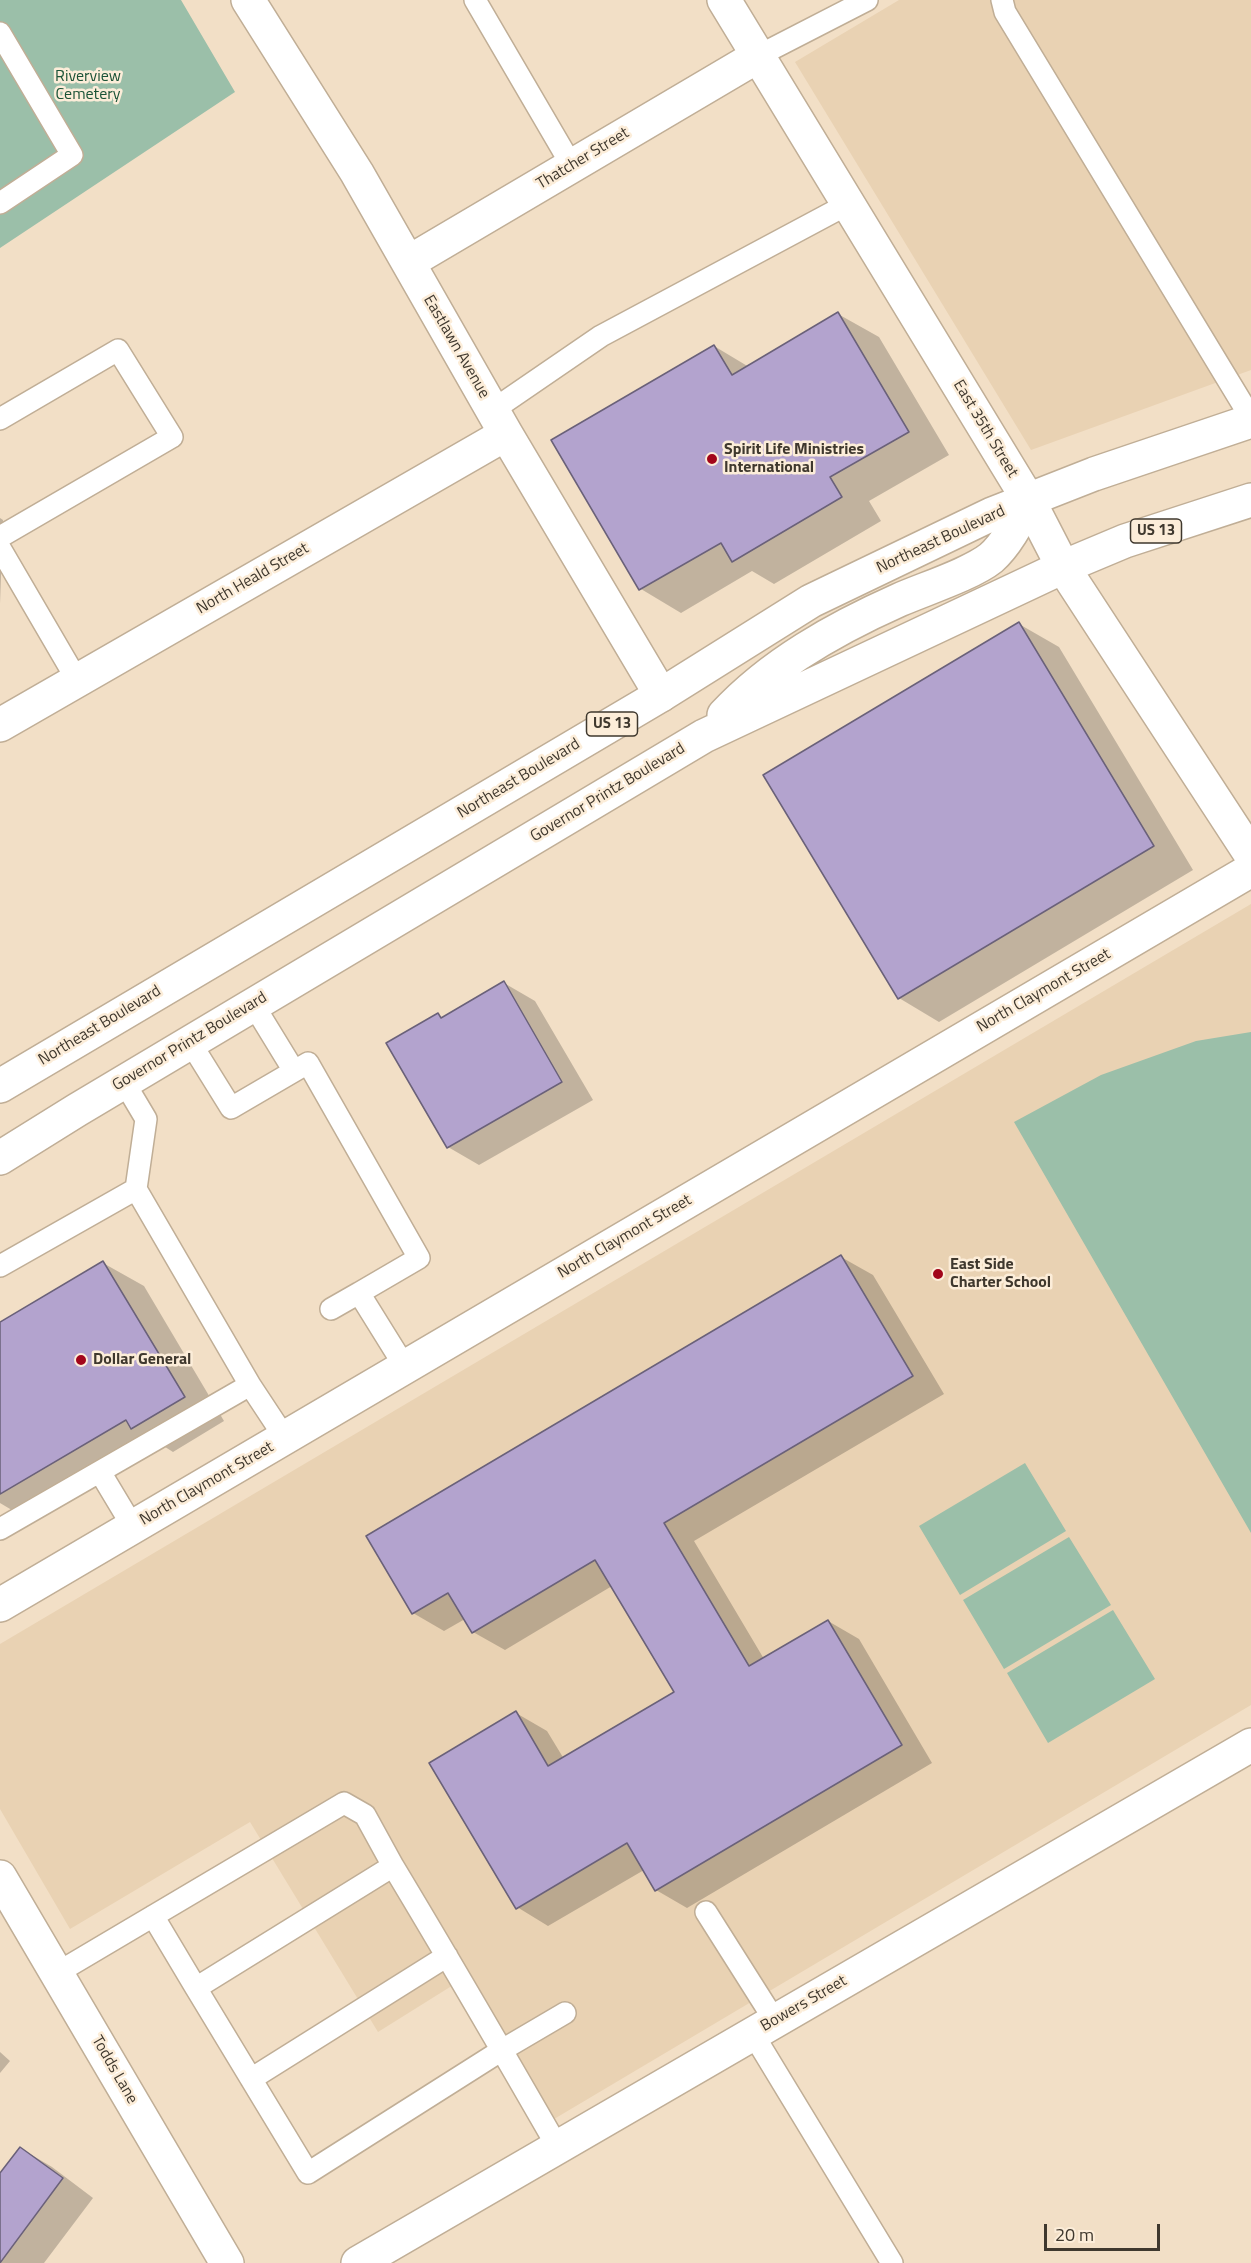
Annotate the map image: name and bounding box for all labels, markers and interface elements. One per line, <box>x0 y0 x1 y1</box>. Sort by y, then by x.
park label: Riverview Cemetery <box>55 67 121 105</box>
street label: Thatcher Street <box>533 124 633 194</box>
street label: Eastlawn Avenue <box>419 292 493 402</box>
street label: East 35th Street <box>948 377 1022 481</box>
place label: Spirit Life Ministries International <box>724 440 864 478</box>
marker: Spirit Life Ministries International <box>705 452 719 466</box>
street label: Northeast Boulevard <box>874 502 1008 578</box>
road number: US 13 <box>1130 519 1182 543</box>
street label: North Heald Street <box>194 539 312 619</box>
road number: US 13 <box>586 712 638 736</box>
street label: Northeast Boulevard <box>454 735 584 823</box>
street label: Governor Printz Boulevard <box>527 739 689 847</box>
street label: North Claymont Street <box>974 945 1114 1037</box>
street label: Northeast Boulevard <box>35 982 165 1070</box>
street label: Governor Printz Boulevard <box>109 988 271 1096</box>
street label: North Claymont Street <box>555 1191 695 1283</box>
place label: East Side Charter School <box>950 1255 1051 1293</box>
marker: East Side Charter School <box>931 1267 945 1281</box>
place label: Dollar General <box>93 1350 191 1370</box>
marker: Dollar General <box>74 1353 88 1367</box>
street label: North Claymont Street <box>137 1438 277 1530</box>
street label: Bowers Street <box>758 1972 850 2036</box>
street label: Todds Lane <box>87 2032 141 2108</box>
scale bar <box>1047 2212 1162 2250</box>
text: 20 m <box>1055 2221 1094 2248</box>

